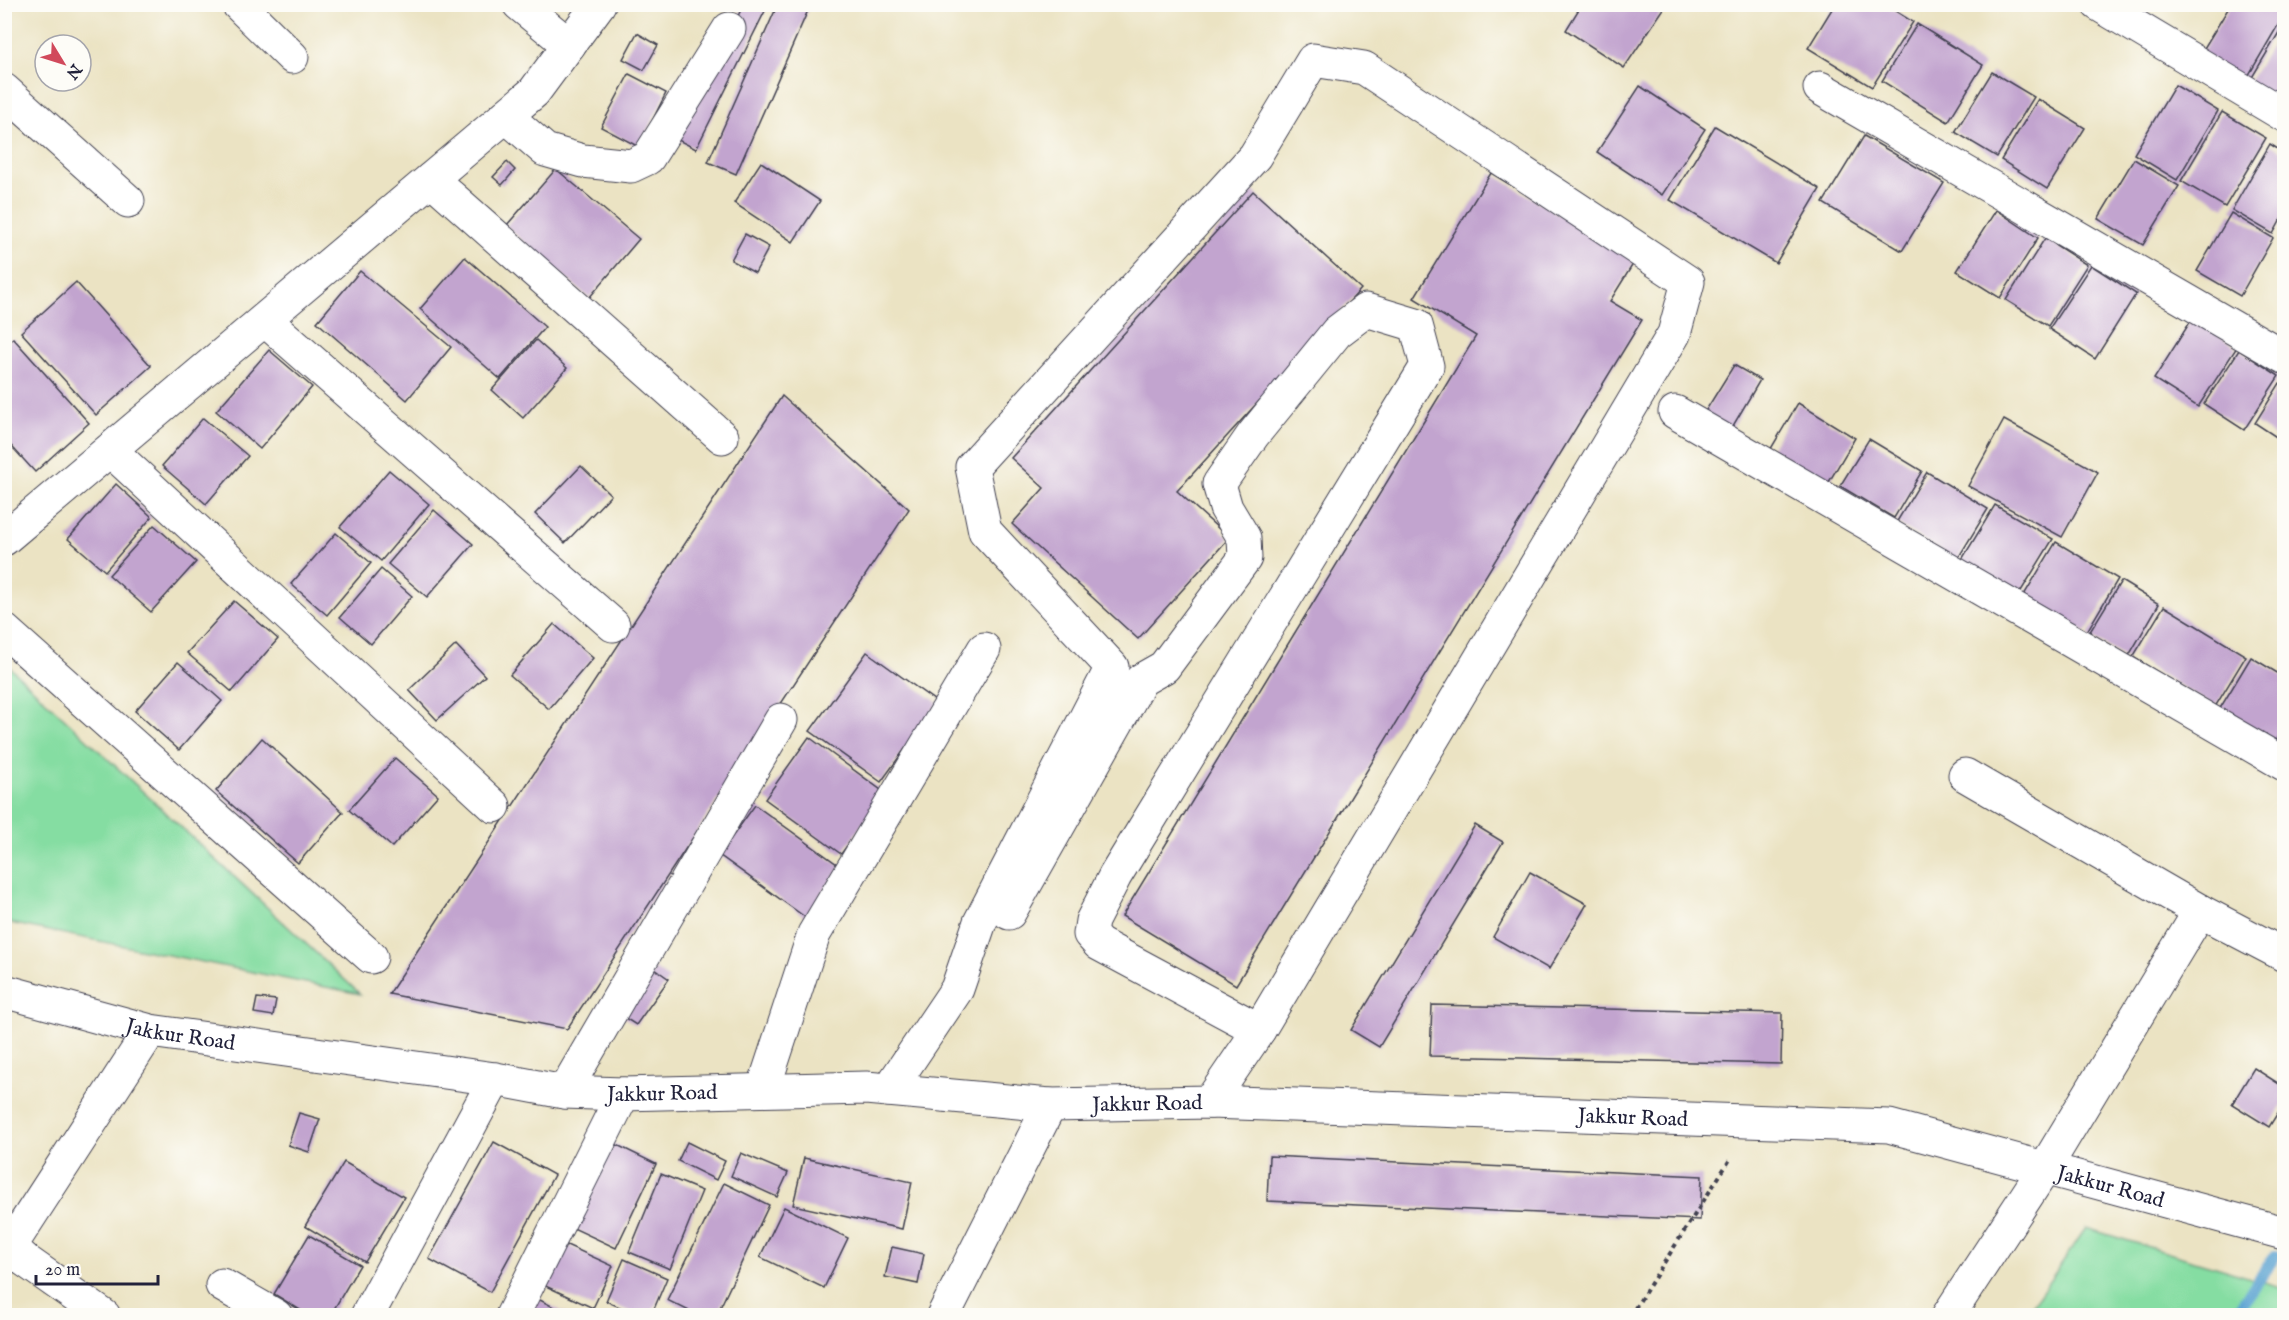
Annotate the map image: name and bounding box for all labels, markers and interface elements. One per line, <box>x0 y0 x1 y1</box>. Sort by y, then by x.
north arrow <box>33 33 93 93</box>
text: N <box>61 59 86 83</box>
street label: Jakkur Road <box>120 1012 237 1058</box>
street label: Jakkur Road <box>604 1080 718 1109</box>
street label: Jakkur Road <box>1090 1090 1203 1119</box>
street label: Jakkur Road <box>1575 1103 1689 1134</box>
street label: Jakkur Road <box>2052 1160 2168 1215</box>
scale bar <box>36 1248 158 1286</box>
text: 20 m <box>45 1259 80 1282</box>

